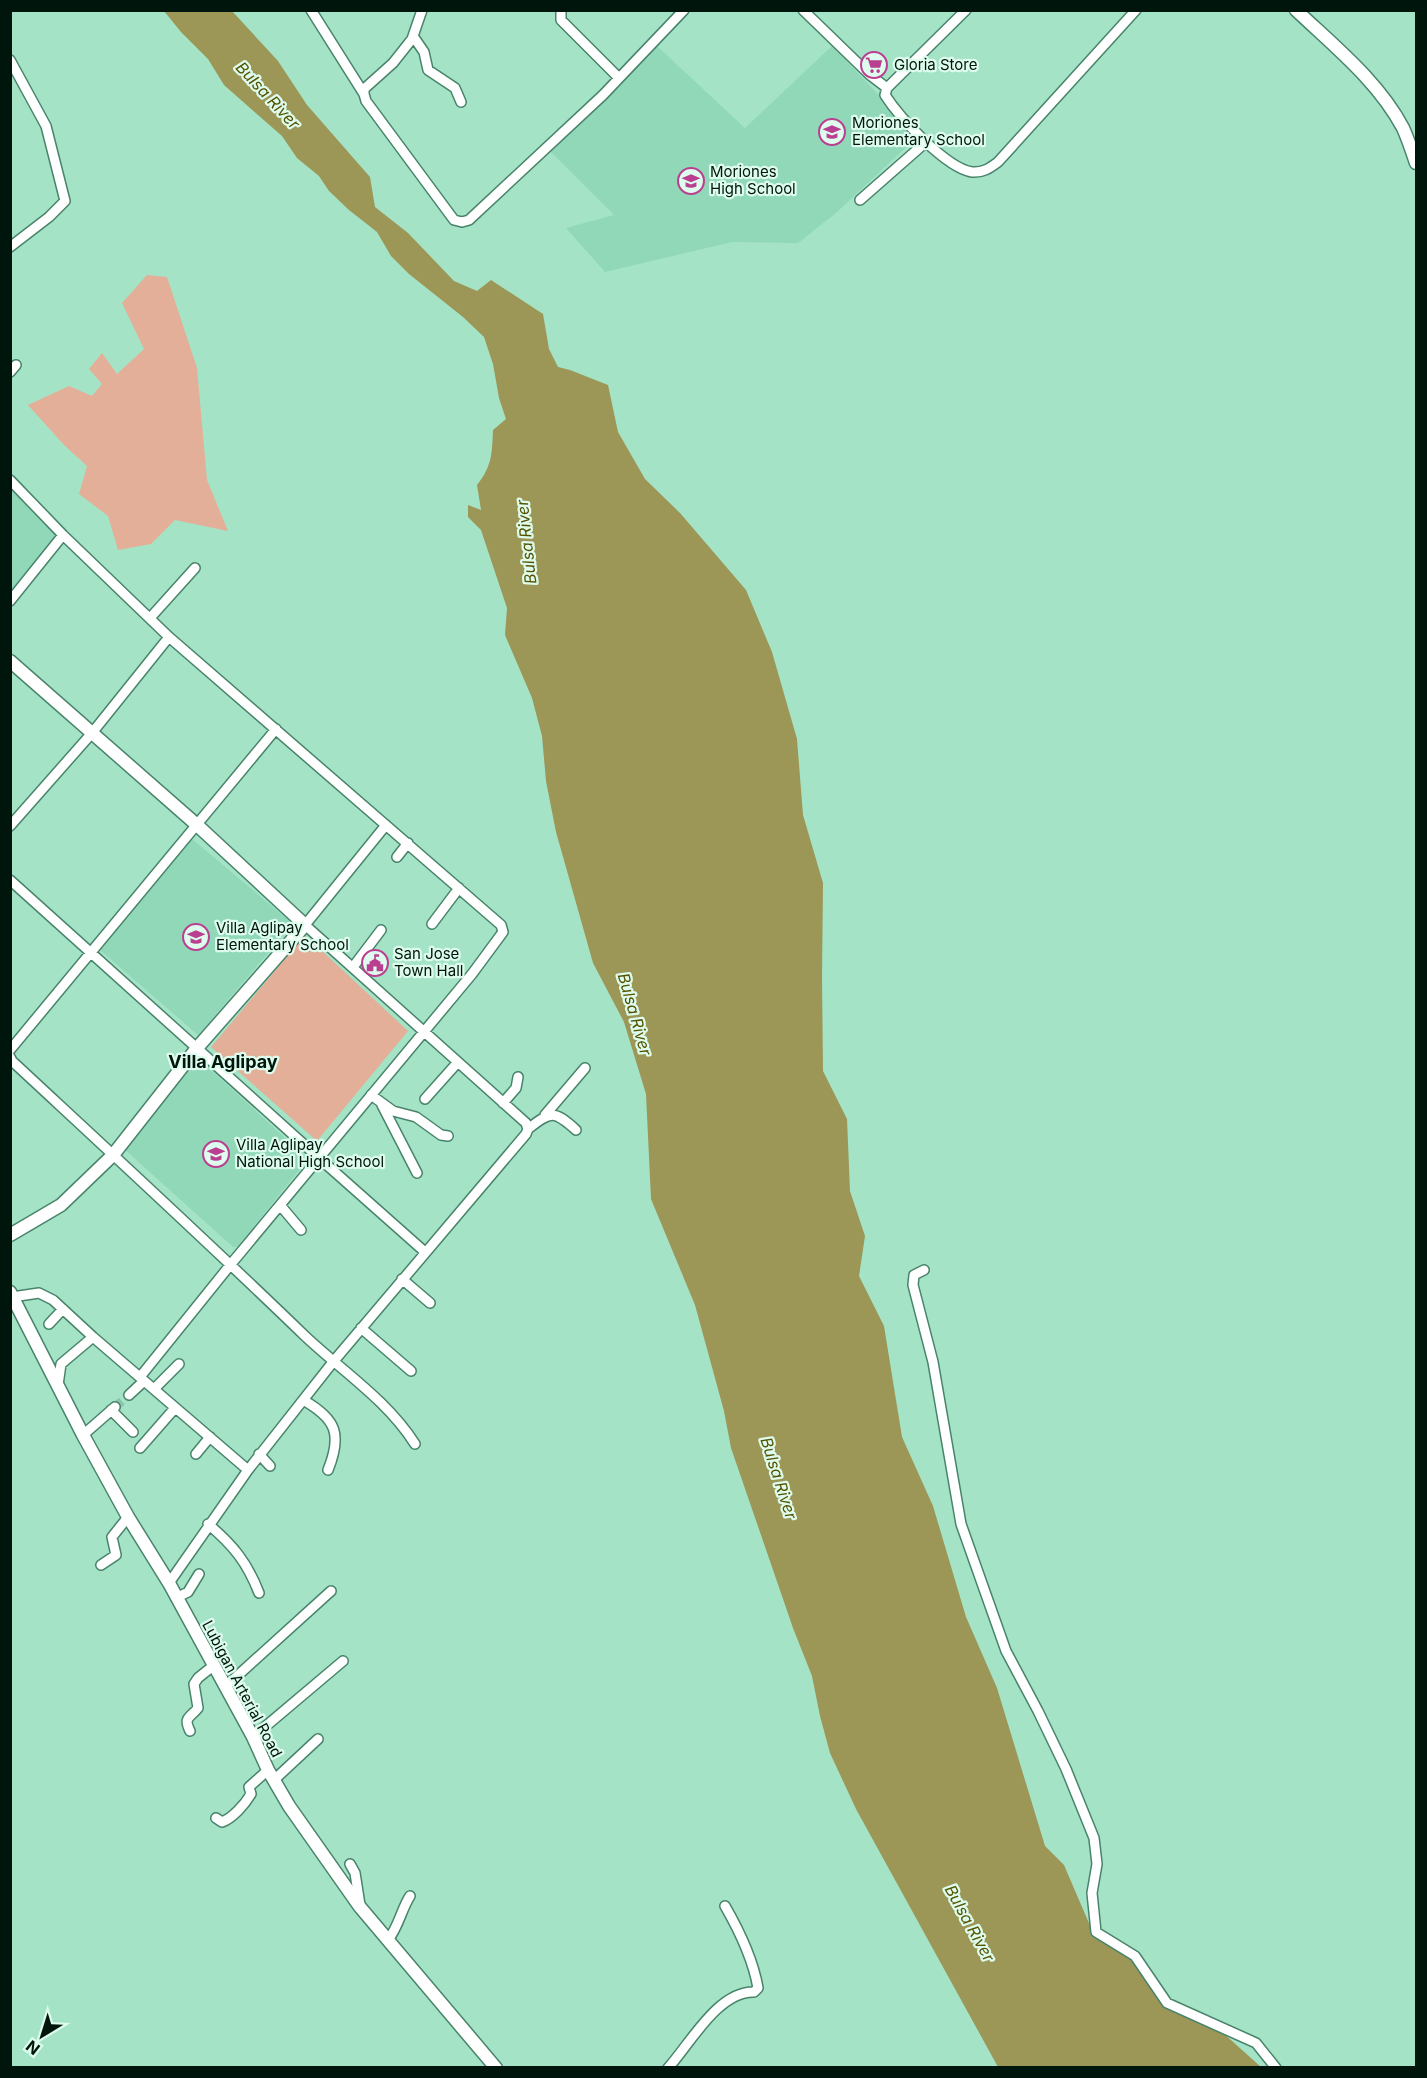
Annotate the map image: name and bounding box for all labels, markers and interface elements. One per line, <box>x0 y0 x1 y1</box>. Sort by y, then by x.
supermarket icon: Gloria Store <box>859 50 889 80</box>
place label: Gloria Store <box>894 55 978 74</box>
water label: Bulsa River <box>232 57 305 133</box>
place label: Moriones Elementary School <box>852 113 985 149</box>
school or university icon: Moriones Elementary School <box>817 117 847 147</box>
place label: Moriones High School <box>710 162 796 198</box>
school or university icon: Moriones High School <box>676 166 706 196</box>
water label: Bulsa River <box>512 498 540 585</box>
place label: Villa Aglipay Elementary School <box>216 918 349 954</box>
school or university icon: Villa Aglipay Elementary School <box>181 922 211 952</box>
place label: San Jose Town Hall <box>394 944 463 980</box>
public building icon: San Jose Town Hall <box>360 948 390 978</box>
water label: Bulsa River <box>614 971 657 1058</box>
district label: Villa Aglipay <box>168 1051 278 1072</box>
place label: Villa Aglipay National High School <box>236 1135 384 1171</box>
school or university icon: Villa Aglipay National High School <box>201 1139 231 1169</box>
water label: Bulsa River <box>756 1435 802 1522</box>
street label: Lubigan Arterial Road <box>198 1617 287 1761</box>
water label: Bulsa River <box>941 1881 1000 1966</box>
north arrow <box>12 2006 72 2066</box>
text: N <box>22 2036 44 2059</box>

